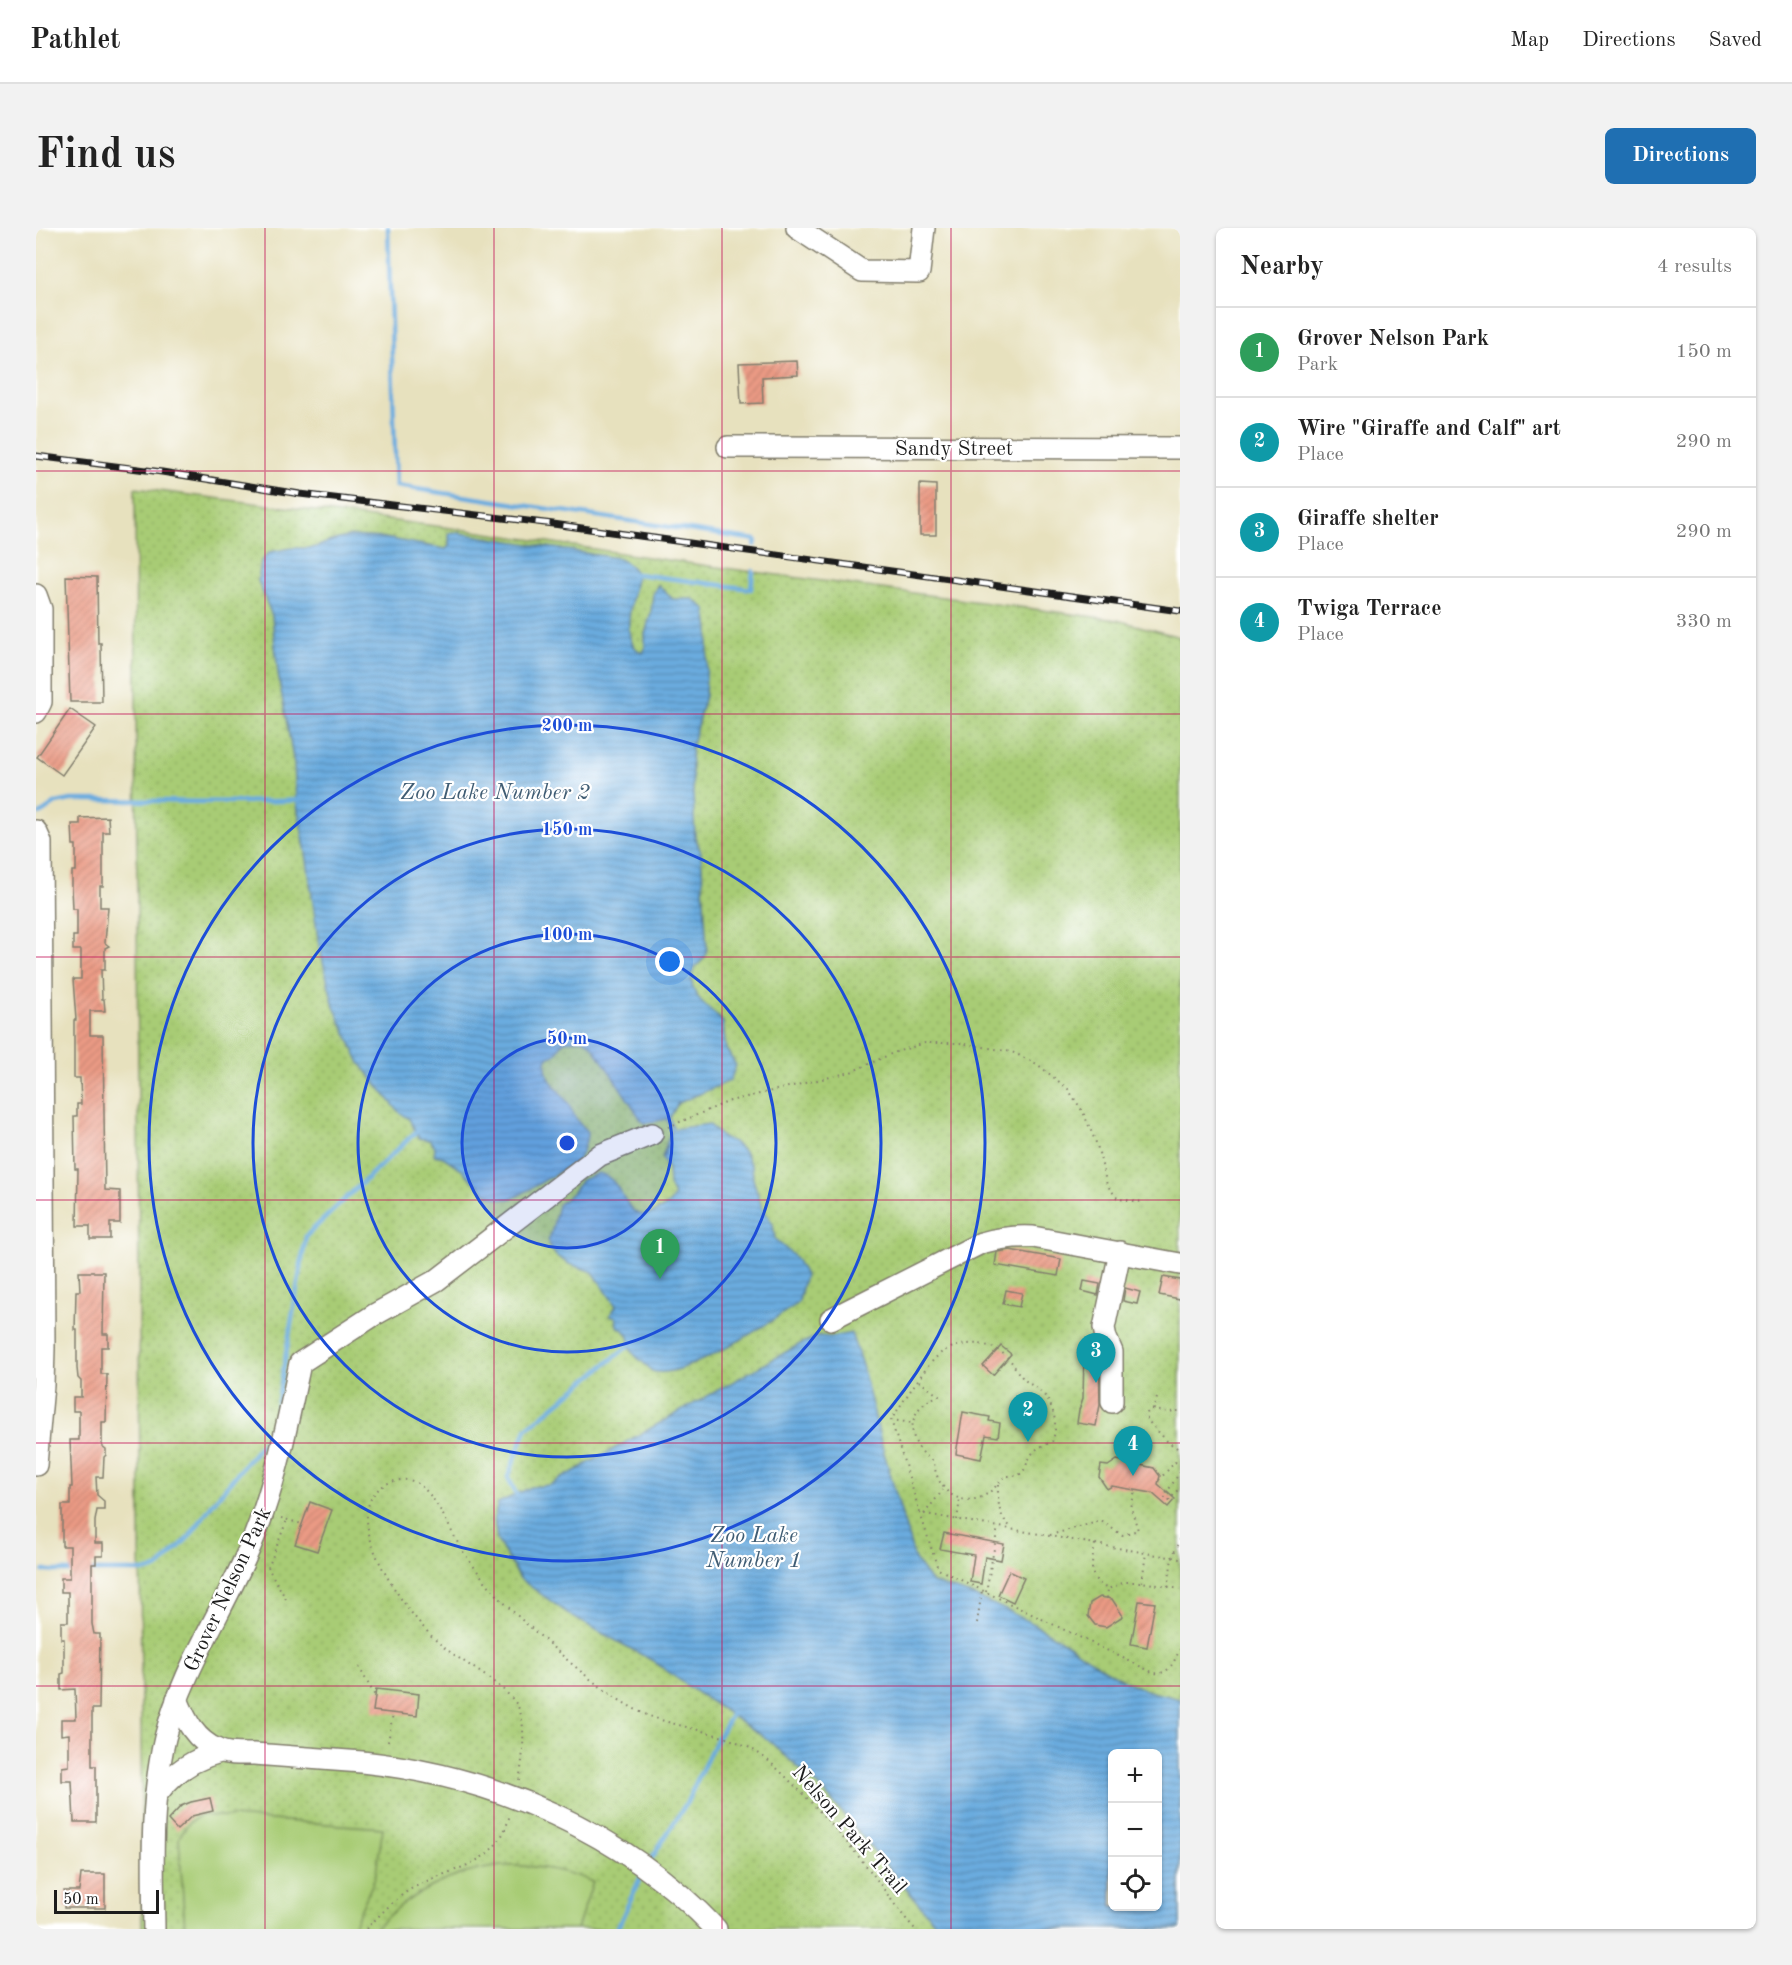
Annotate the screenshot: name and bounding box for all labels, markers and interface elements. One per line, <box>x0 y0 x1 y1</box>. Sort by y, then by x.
text: Pathlet <box>30 27 121 55</box>
text: Map <box>1510 30 1549 51</box>
text: Directions <box>1582 30 1676 51</box>
text: Saved <box>1709 30 1762 51</box>
button: Directions <box>1605 128 1756 184</box>
text: Find us <box>36 135 175 177</box>
text: Nearby <box>1240 254 1324 280</box>
text: 4 results <box>1657 257 1732 277</box>
text: Grover Nelson Park <box>1297 328 1489 350</box>
text: 1 <box>1254 342 1265 362</box>
text: 150 m <box>1676 342 1732 362</box>
text: Park <box>1297 355 1338 375</box>
text: Wire "Giraffe and Calf" art <box>1297 418 1561 440</box>
text: 2 <box>1254 432 1265 452</box>
text: 290 m <box>1676 432 1732 452</box>
street label: Sandy Street <box>895 439 1013 460</box>
text: Place <box>1297 445 1344 465</box>
text: Giraffe shelter <box>1297 508 1439 530</box>
text: 3 <box>1254 522 1265 542</box>
text: 290 m <box>1676 522 1732 542</box>
text: Place <box>1297 535 1344 555</box>
text: Twiga Terrace <box>1297 598 1442 620</box>
text: 4 <box>1254 612 1265 632</box>
text: 330 m <box>1676 612 1732 632</box>
text: Place <box>1297 625 1344 645</box>
text: 200 m <box>542 717 592 735</box>
water label: Zoo Lake Number 2 <box>400 782 590 804</box>
text: 150 m <box>542 821 592 839</box>
text: 100 m <box>542 926 592 944</box>
your location <box>655 947 684 976</box>
text: 50 m <box>547 1030 587 1048</box>
centre of rings <box>557 1133 577 1153</box>
pin: 1 <box>640 1230 680 1279</box>
pin: 3 <box>1076 1334 1116 1383</box>
pin: 2 <box>1008 1392 1048 1442</box>
pin: 4 <box>1114 1426 1152 1476</box>
street label: Grover Nelson Park <box>181 1504 276 1675</box>
water label: Zoo Lake Number 1 <box>705 1525 802 1572</box>
map controls <box>1108 1749 1162 1911</box>
button: + <box>1108 1749 1162 1803</box>
street label: Nelson Park Trail <box>788 1762 910 1899</box>
button: − <box>1108 1803 1162 1857</box>
button: locate <box>1108 1857 1162 1911</box>
scale bar <box>54 1887 159 1914</box>
text: 50 m <box>63 1892 99 1908</box>

